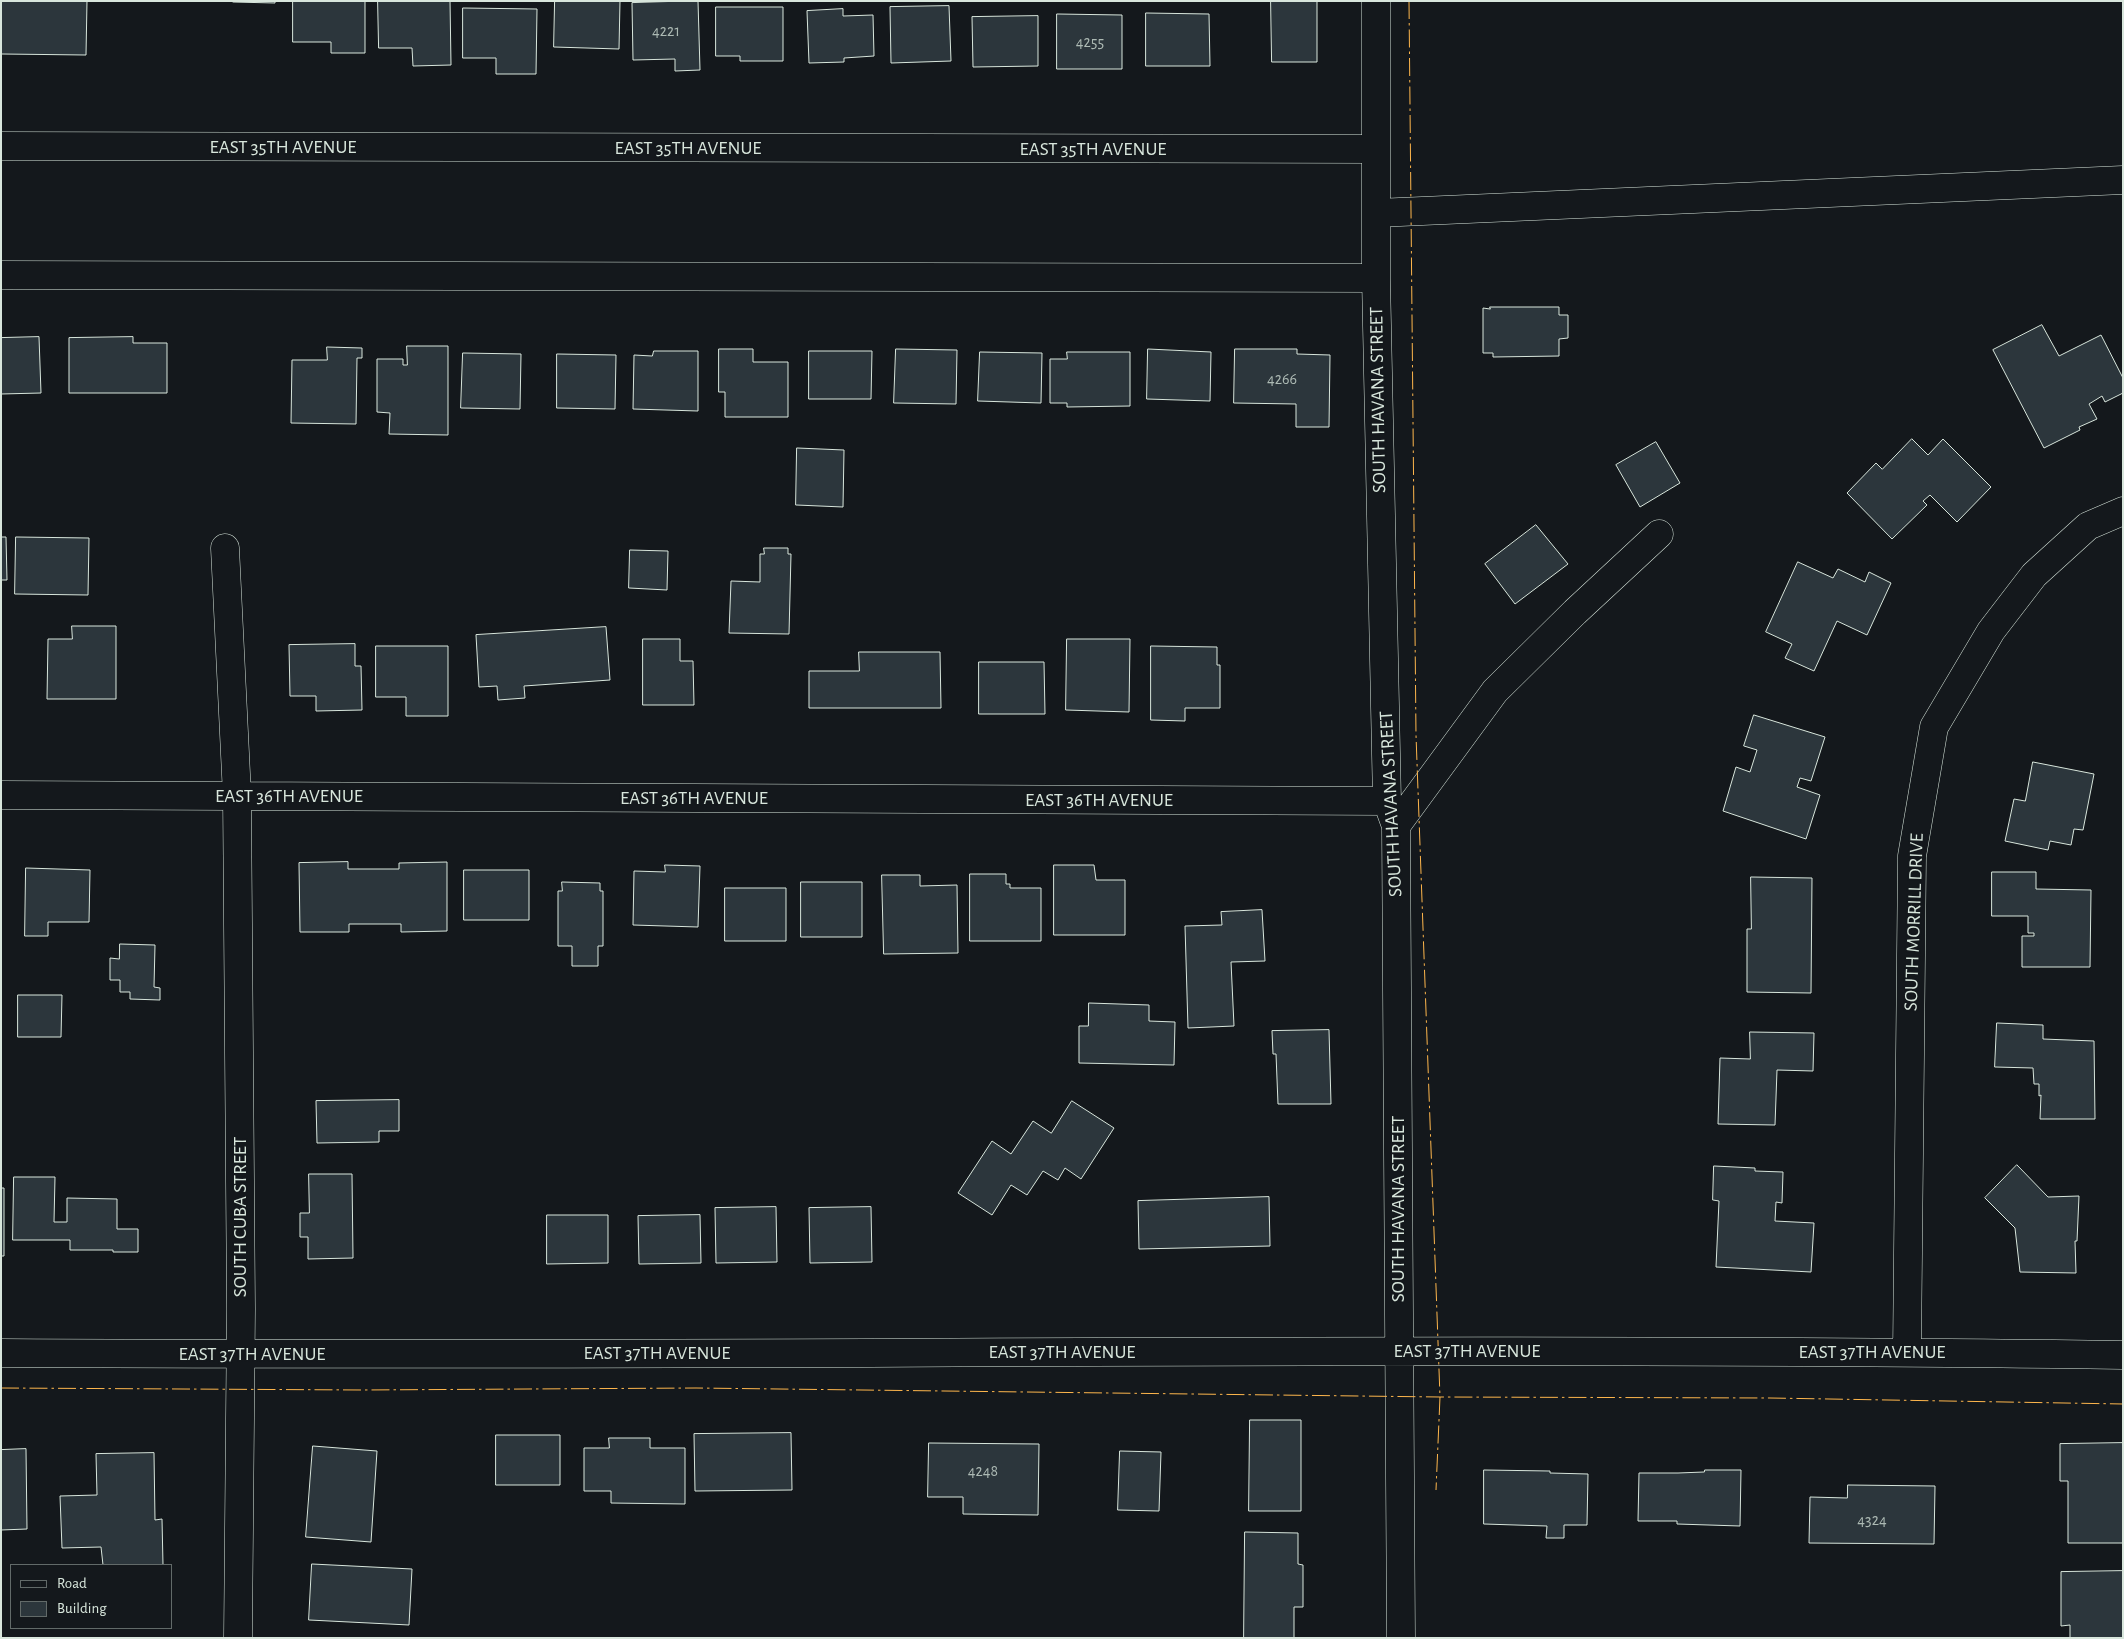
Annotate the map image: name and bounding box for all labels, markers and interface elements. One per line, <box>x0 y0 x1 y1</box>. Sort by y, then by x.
house number: 4221 <box>652 21 680 41</box>
house number: 4255 <box>1076 32 1104 52</box>
street label: EAST 35TH AVENUE <box>210 136 356 158</box>
street label: EAST 35TH AVENUE <box>615 137 761 159</box>
street label: EAST 35TH AVENUE <box>1020 138 1166 160</box>
street label: SOUTH HAVANA STREET <box>1365 307 1391 493</box>
house number: 4266 <box>1267 369 1297 389</box>
street label: SOUTH HAVANA STREET <box>1375 710 1407 898</box>
street label: EAST 36TH AVENUE <box>215 785 363 807</box>
street label: EAST 36TH AVENUE <box>620 787 768 809</box>
street label: EAST 36TH AVENUE <box>1025 789 1173 811</box>
street label: SOUTH MORRILL DRIVE <box>1900 833 1928 1011</box>
street label: SOUTH HAVANA STREET <box>1387 1116 1409 1302</box>
street label: SOUTH CUBA STREET <box>229 1137 251 1297</box>
street label: EAST 37TH AVENUE <box>1394 1340 1540 1362</box>
street label: EAST 37TH AVENUE <box>989 1341 1135 1363</box>
street label: EAST 37TH AVENUE <box>1799 1341 1945 1363</box>
street label: EAST 37TH AVENUE <box>584 1342 730 1364</box>
street label: EAST 37TH AVENUE <box>179 1343 325 1365</box>
house number: 4248 <box>968 1461 998 1481</box>
house number: 4324 <box>1857 1510 1887 1530</box>
legend <box>10 1564 172 1629</box>
text: Road <box>57 1576 87 1591</box>
text: Building <box>57 1601 107 1616</box>

